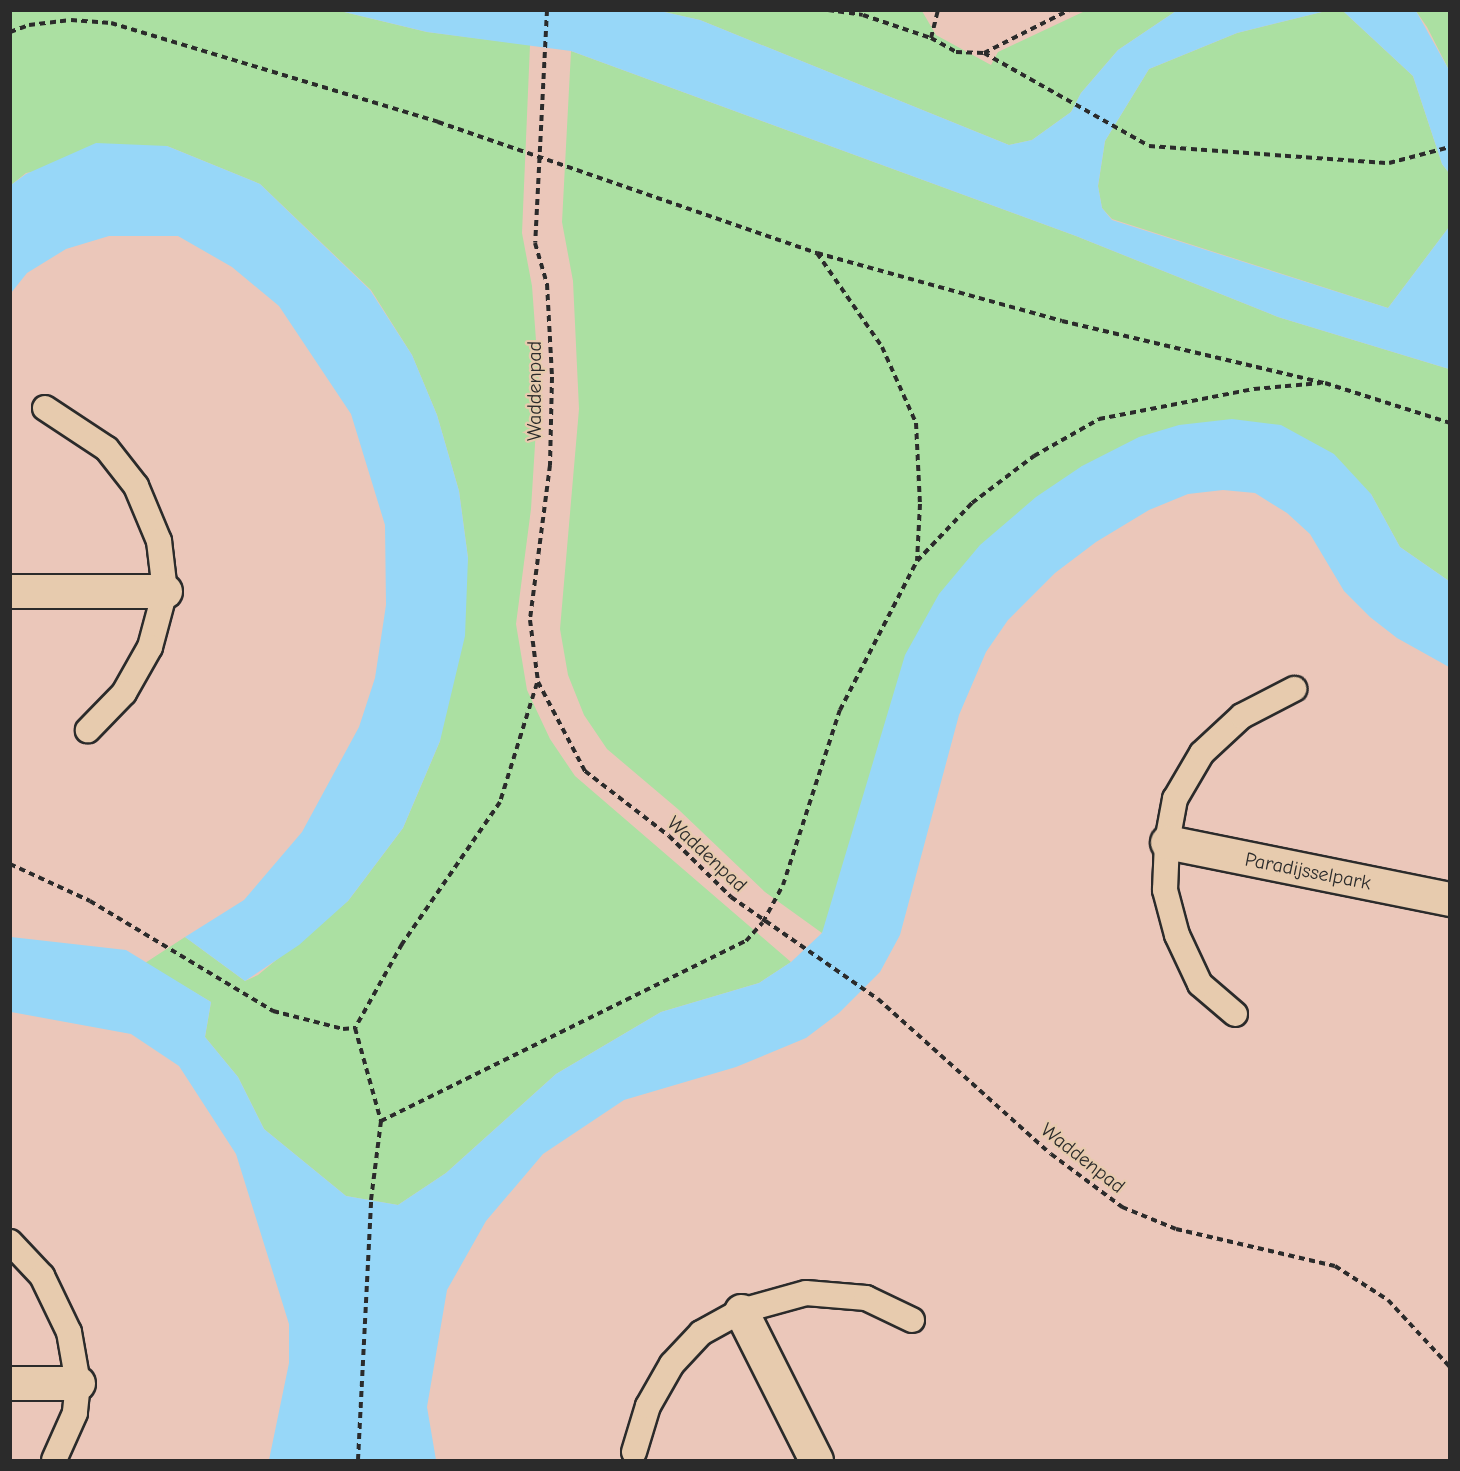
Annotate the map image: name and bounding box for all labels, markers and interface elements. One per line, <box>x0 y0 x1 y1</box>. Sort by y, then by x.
street label: Waddenpad <box>522 341 546 441</box>
street label: Waddenpad <box>662 811 752 897</box>
street label: Paradijsselpark <box>1243 847 1373 895</box>
street label: Waddenpad <box>1036 1118 1130 1198</box>

